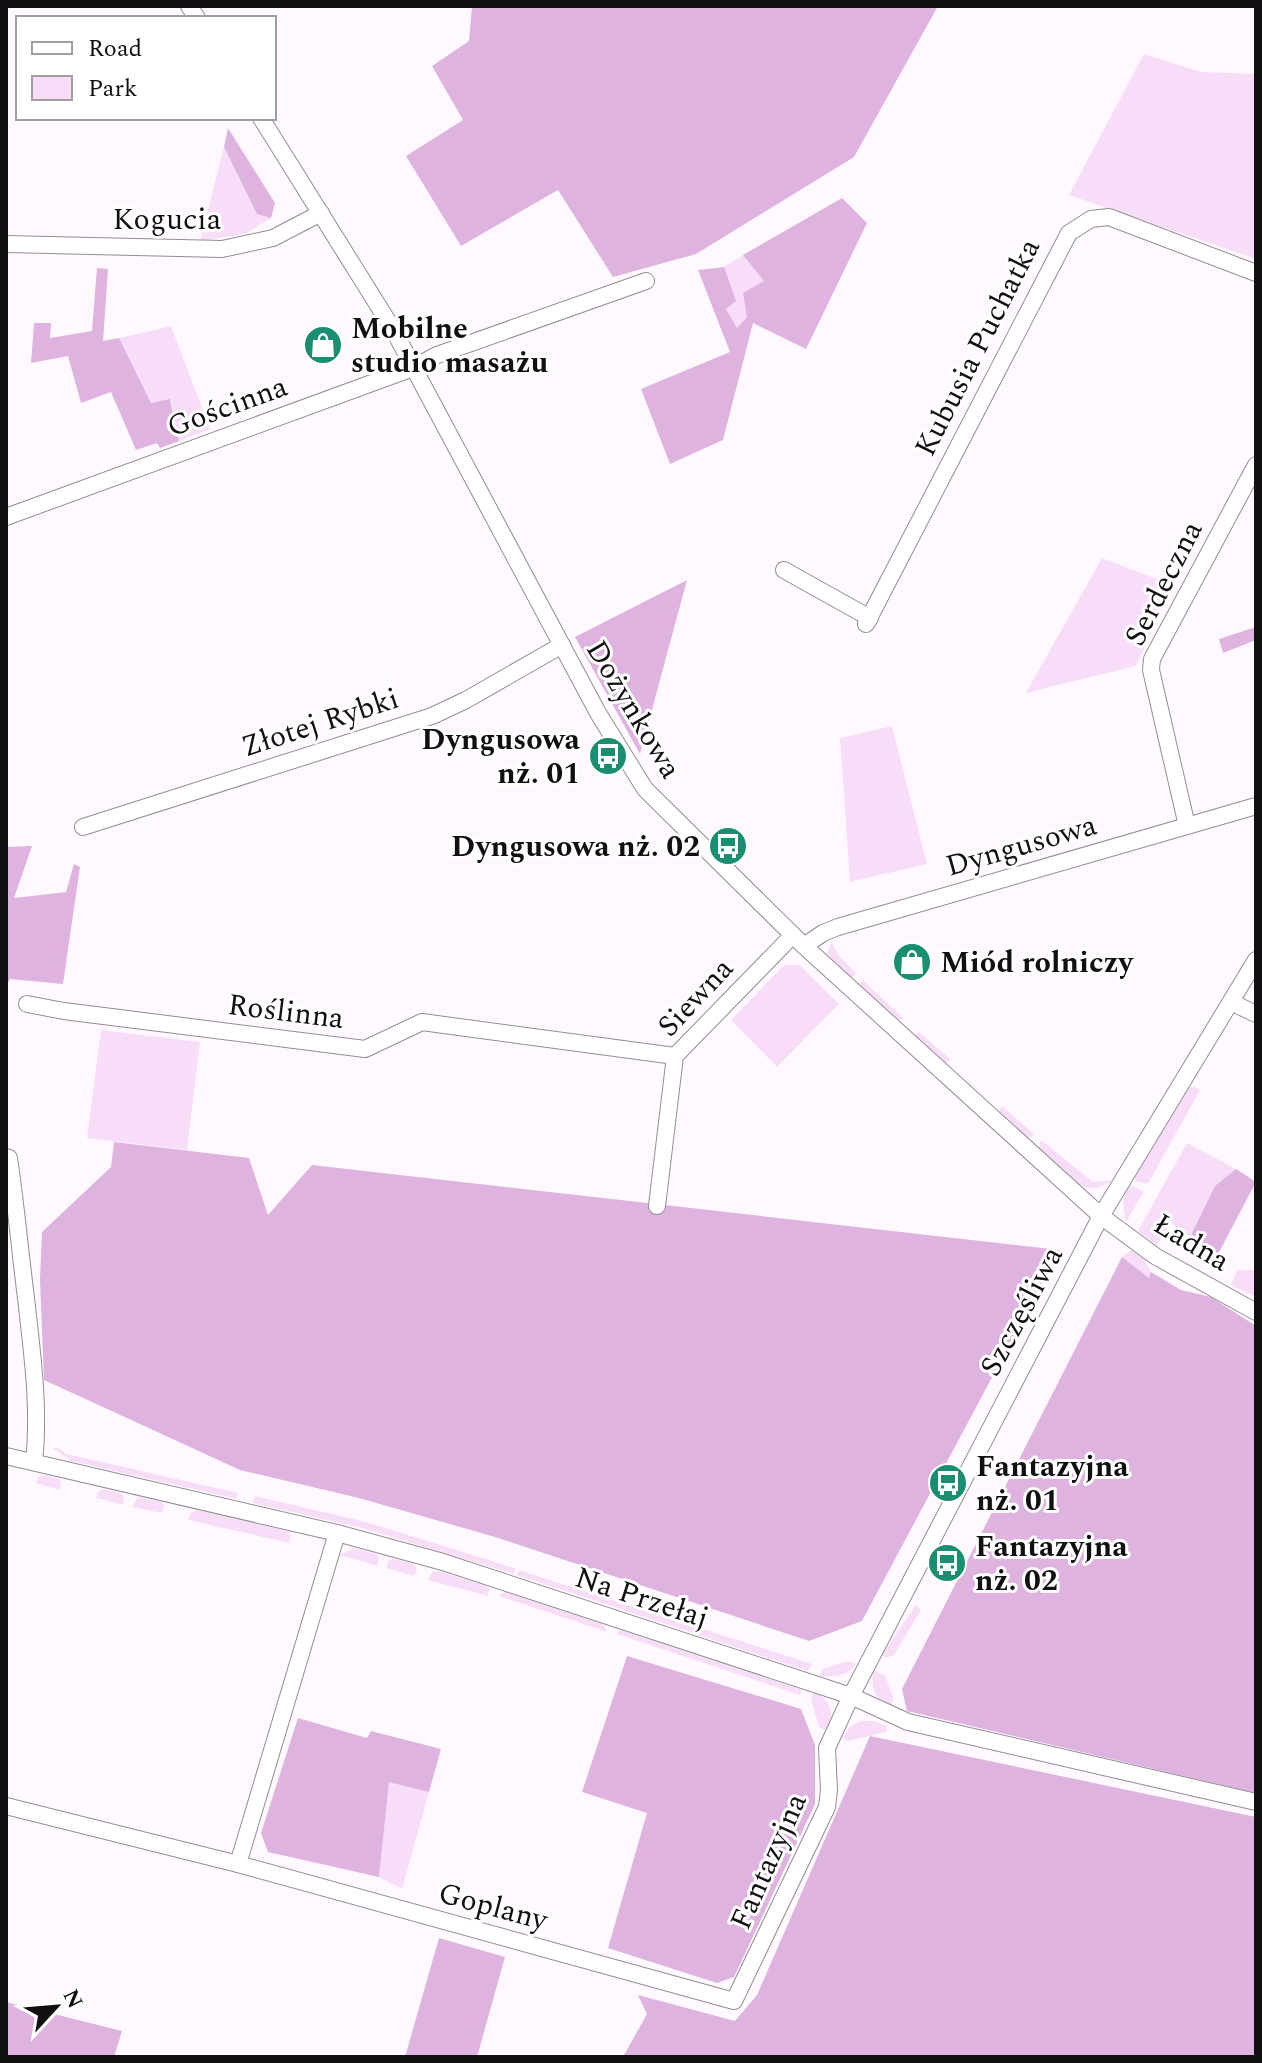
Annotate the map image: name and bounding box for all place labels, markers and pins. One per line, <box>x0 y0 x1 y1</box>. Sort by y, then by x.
place label: Mobilne studio masażu <box>351 306 549 386</box>
shop icon: Mobilne studio masażu <box>302 324 344 366</box>
place label: Dyngusowa nż. 01 <box>421 717 581 797</box>
bus stop icon: Dyngusowa nż. 01 <box>587 735 629 777</box>
place label: Dyngusowa nż. 02 <box>451 824 700 870</box>
bus stop icon: Dyngusowa nż. 02 <box>707 825 749 867</box>
place label: Miód rolniczy <box>940 940 1134 986</box>
shop icon: Miód rolniczy <box>891 941 933 983</box>
place label: Fantazyjna nż. 01 <box>976 1444 1129 1524</box>
bus stop icon: Fantazyjna nż. 01 <box>927 1462 969 1504</box>
place label: Fantazyjna nż. 02 <box>975 1524 1128 1604</box>
bus stop icon: Fantazyjna nż. 02 <box>926 1542 968 1584</box>

